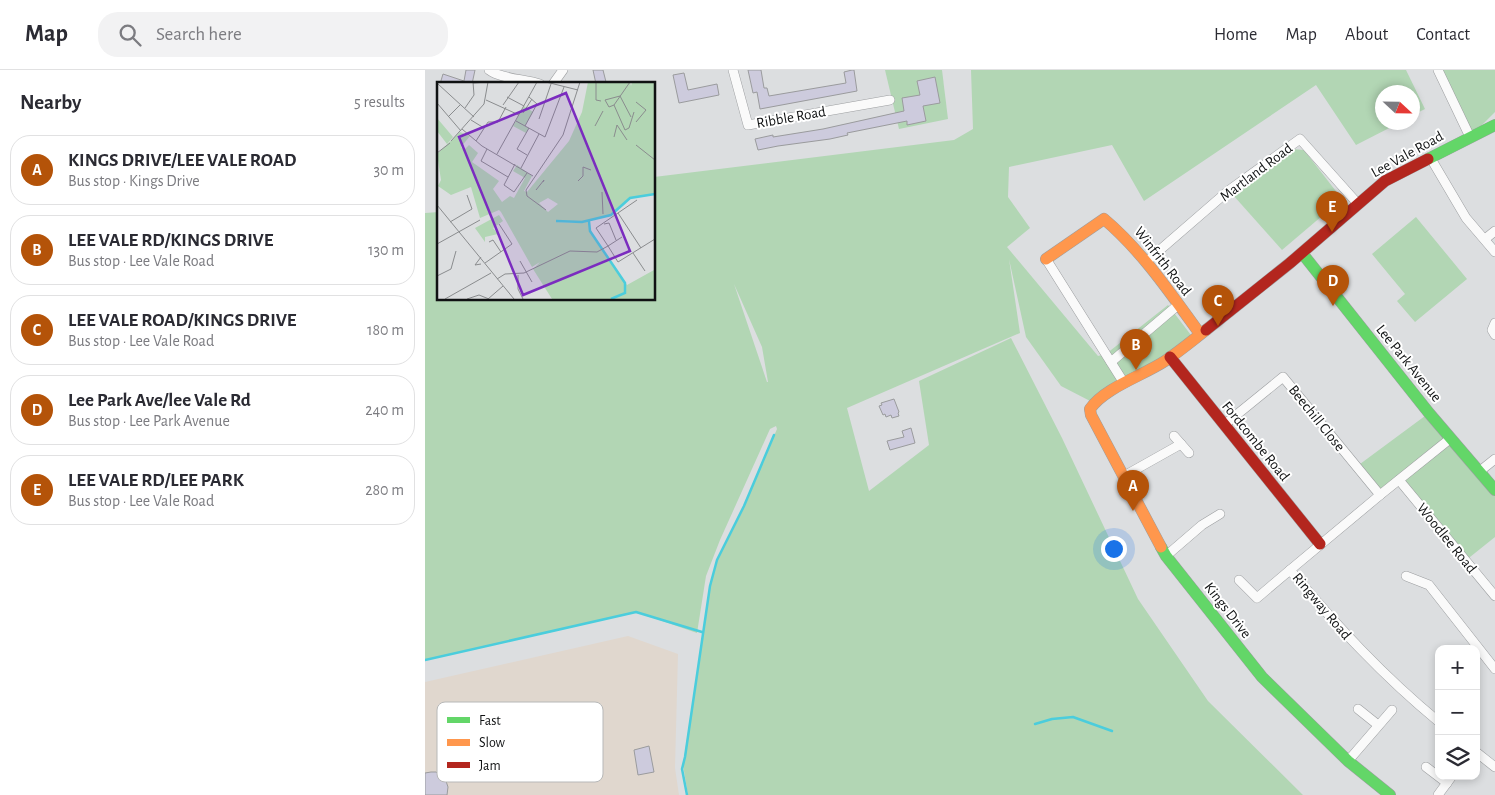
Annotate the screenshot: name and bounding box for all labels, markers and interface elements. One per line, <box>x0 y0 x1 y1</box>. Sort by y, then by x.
search box <box>98 12 448 57</box>
icon: search <box>116 21 144 49</box>
text: Map <box>25 22 68 46</box>
text: Search here <box>156 25 242 44</box>
text: Home <box>1214 26 1257 44</box>
text: Map <box>1285 26 1317 44</box>
text: About <box>1345 26 1388 44</box>
text: Contact <box>1416 26 1470 44</box>
inset map <box>437 82 655 300</box>
north arrow <box>1375 85 1420 130</box>
text: Nearby <box>20 92 81 113</box>
text: 5 results <box>354 94 405 110</box>
street label: Ribble Road <box>755 104 827 131</box>
street label: Lee Vale Road <box>1369 128 1446 180</box>
street label: Martland Road <box>1217 140 1295 204</box>
text: KINGS DRIVE/LEE VALE ROAD <box>68 151 296 170</box>
text: A <box>32 162 42 178</box>
text: 30 m <box>374 162 404 178</box>
text: Bus stop · Kings Drive <box>68 173 200 189</box>
pin: E <box>1316 191 1348 232</box>
street label: Winfrith Road <box>1131 224 1194 299</box>
text: LEE VALE RD/KINGS DRIVE <box>68 231 273 250</box>
text: B <box>32 242 42 258</box>
text: 130 m <box>368 242 404 258</box>
text: Bus stop · Lee Vale Road <box>68 253 214 269</box>
pin: D <box>1317 265 1349 306</box>
pin: C <box>1202 285 1234 326</box>
text: LEE VALE ROAD/KINGS DRIVE <box>68 311 296 330</box>
text: C <box>33 322 41 338</box>
text: 180 m <box>367 322 404 338</box>
street label: Lee Park Avenue <box>1373 322 1444 405</box>
pin: B <box>1120 329 1152 370</box>
text: Bus stop · Lee Vale Road <box>68 333 214 349</box>
street label: Beechill Close <box>1286 382 1348 454</box>
text: Lee Park Ave/lee Vale Rd <box>68 391 251 410</box>
street label: Fordcombe Road <box>1219 399 1292 484</box>
text: D <box>32 402 42 418</box>
text: 240 m <box>365 402 404 418</box>
text: Bus stop · Lee Park Avenue <box>68 413 230 429</box>
pin: A <box>1117 470 1149 511</box>
text: LEE VALE RD/LEE PARK <box>68 471 244 490</box>
text: E <box>33 482 41 498</box>
text: 280 m <box>365 482 404 498</box>
text: Bus stop · Lee Vale Road <box>68 493 214 509</box>
street label: Woodlee Road <box>1414 501 1479 576</box>
your location <box>1101 536 1127 562</box>
street label: Ringway Road <box>1289 570 1354 643</box>
street label: Kings Drive <box>1201 580 1254 641</box>
map controls <box>1435 645 1480 780</box>
button: + <box>1435 645 1480 690</box>
button: − <box>1435 690 1480 735</box>
legend <box>437 702 603 782</box>
text: Fast <box>479 714 501 728</box>
button: layers <box>1435 735 1480 780</box>
text: Slow <box>479 736 506 750</box>
text: Jam <box>479 759 501 773</box>

